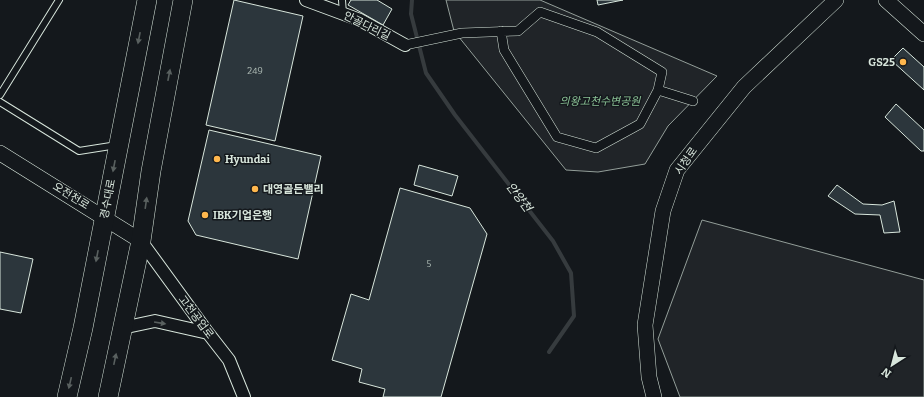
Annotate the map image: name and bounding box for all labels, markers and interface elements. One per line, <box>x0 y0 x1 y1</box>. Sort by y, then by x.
street label: 안골다리길 <box>341 9 393 43</box>
one-way arrow <box>136 32 142 44</box>
place label: GS25 <box>868 56 895 69</box>
marker: GS25 <box>898 57 908 67</box>
house number: 249 <box>247 66 263 76</box>
one-way arrow <box>166 69 172 81</box>
park label: 의왕고천수변공원 <box>560 95 641 108</box>
street label: 시청로 <box>672 145 700 177</box>
place label: Hyundai <box>225 153 270 166</box>
marker: Hyundai <box>212 154 222 164</box>
one-way arrow <box>111 160 117 172</box>
street label: 경수대로 <box>98 178 118 220</box>
street label: 오전천로 <box>50 180 92 212</box>
water label: 안양천 <box>503 180 536 216</box>
place label: 대영골든밸리 <box>263 183 324 196</box>
marker: 대영골든밸리 <box>250 184 260 194</box>
one-way arrow <box>143 197 149 209</box>
place label: IBK기업은행 <box>213 209 272 222</box>
marker: IBK기업은행 <box>200 210 210 220</box>
one-way arrow <box>94 249 100 262</box>
house number: 5 <box>427 259 432 269</box>
street label: 고천공업로 <box>176 293 216 341</box>
one-way arrow <box>154 320 166 326</box>
north arrow <box>872 345 912 385</box>
one-way arrow <box>113 353 119 365</box>
text: N <box>879 365 894 380</box>
one-way arrow <box>67 377 73 389</box>

